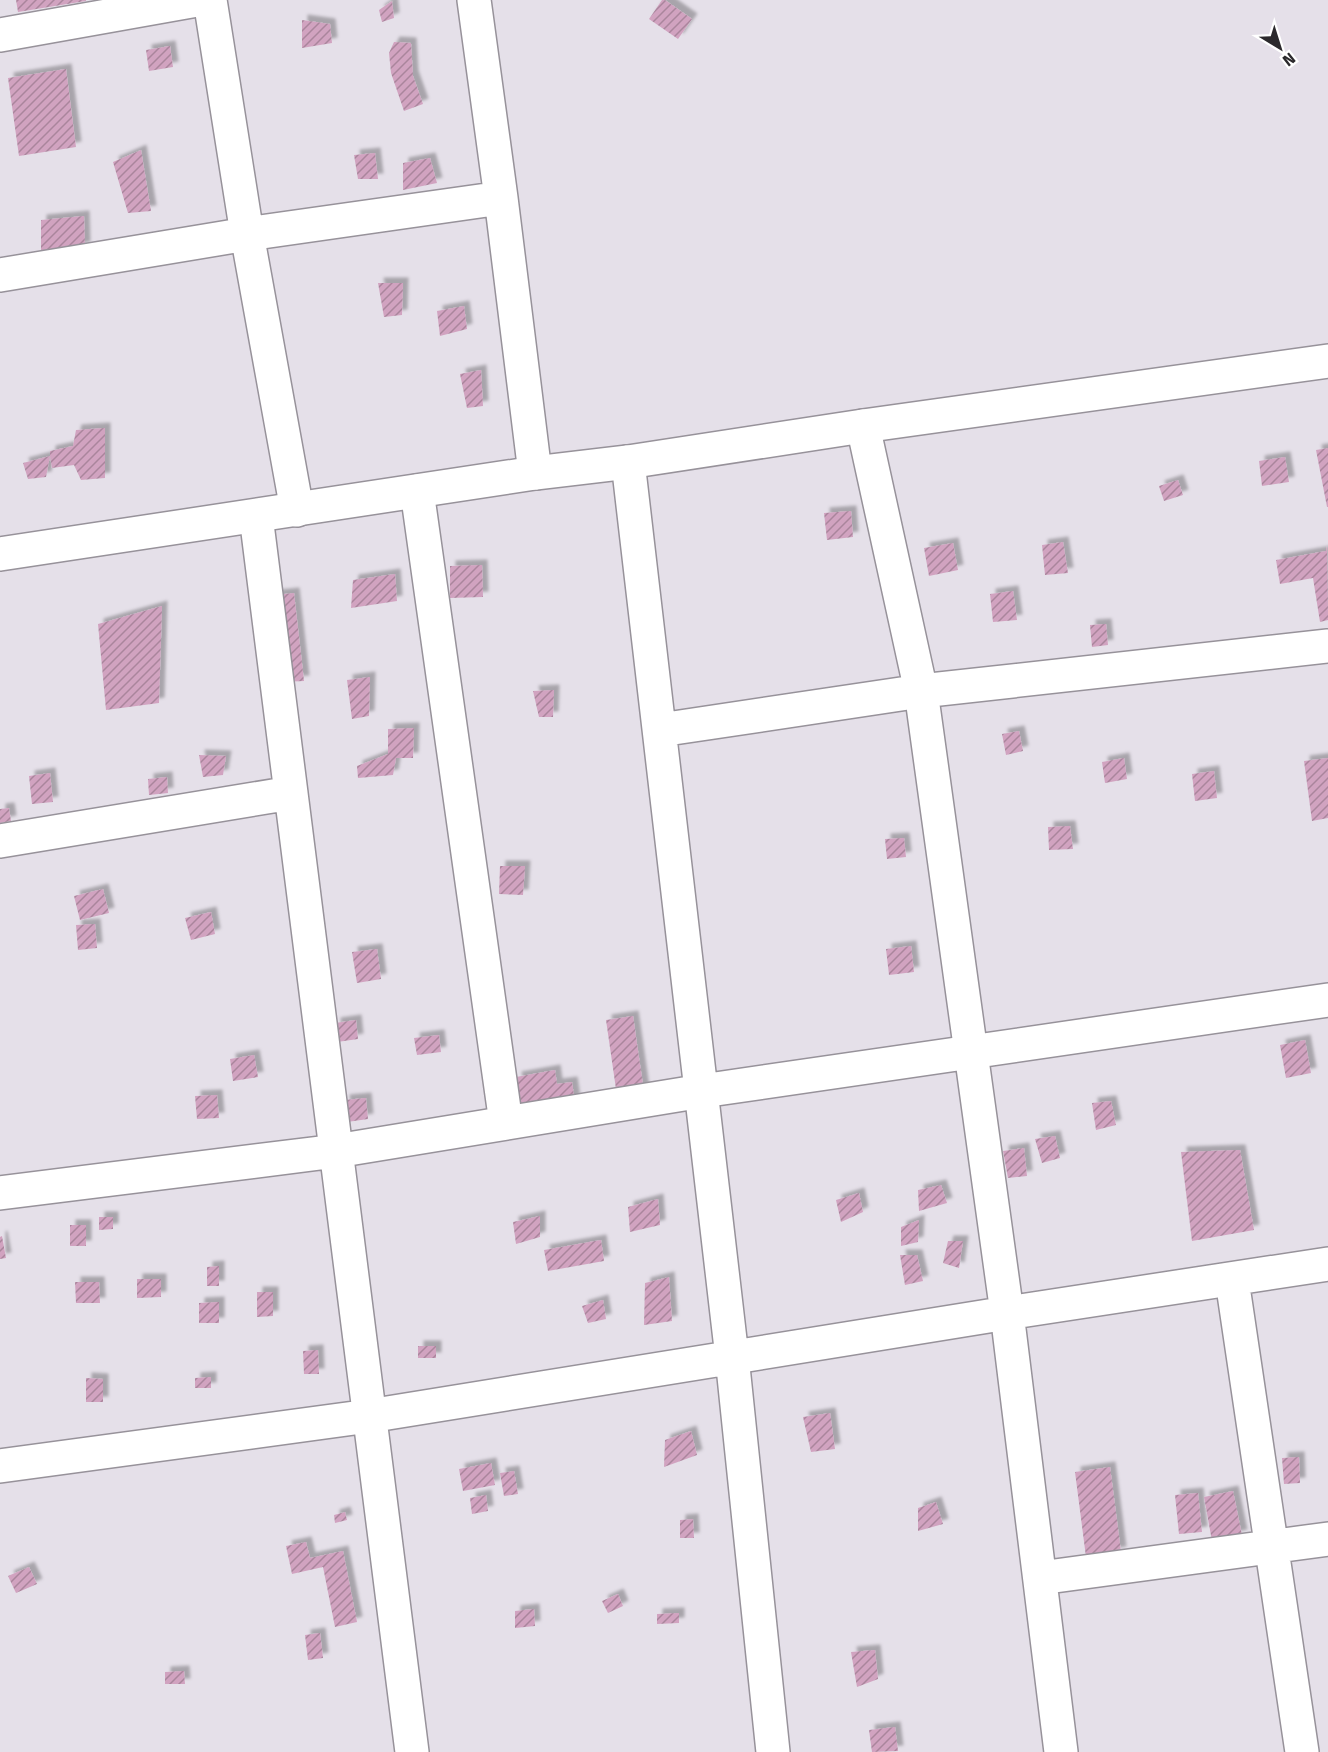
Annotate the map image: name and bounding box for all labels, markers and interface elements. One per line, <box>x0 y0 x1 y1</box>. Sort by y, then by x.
north arrow <box>1250 18 1310 78</box>
text: N <box>1279 49 1299 70</box>

